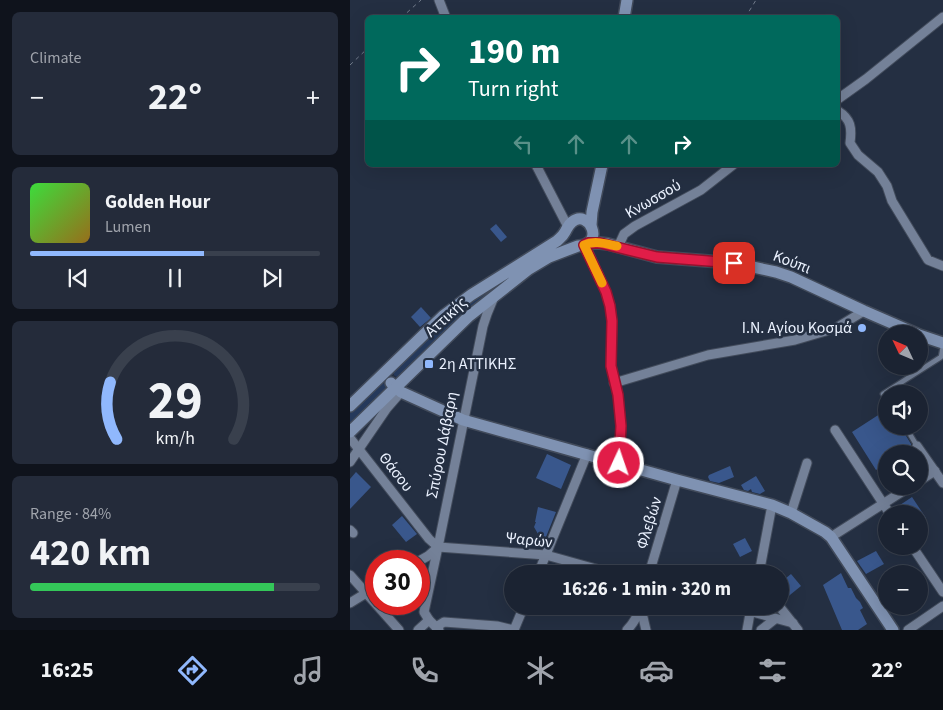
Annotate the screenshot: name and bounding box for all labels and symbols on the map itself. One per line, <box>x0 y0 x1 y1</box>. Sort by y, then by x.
street label: Κνωσσού <box>621 174 685 224</box>
pin <box>713 242 755 284</box>
street label: Κούπι <box>770 245 814 279</box>
street label: Αττικής <box>420 292 472 342</box>
place label: Ι.Ν. Αγίου Κοσμά <box>742 317 852 339</box>
marker: Ι.Ν. Αγίου Κοσμά <box>856 322 868 334</box>
north arrow <box>878 325 928 375</box>
place label: 2η ΑΤΤΙΚΗΣ <box>439 353 517 375</box>
marker: 2η ΑΤΤΙΚΗΣ <box>423 358 435 370</box>
street label: Σπύρου Δάβαρη <box>421 390 463 500</box>
position arrow <box>592 436 644 488</box>
street label: Θάσου <box>374 448 418 496</box>
street label: Φλεβών <box>631 494 667 552</box>
street label: Ψαρών <box>504 527 554 553</box>
speed limit sign: 30 <box>365 550 430 615</box>

